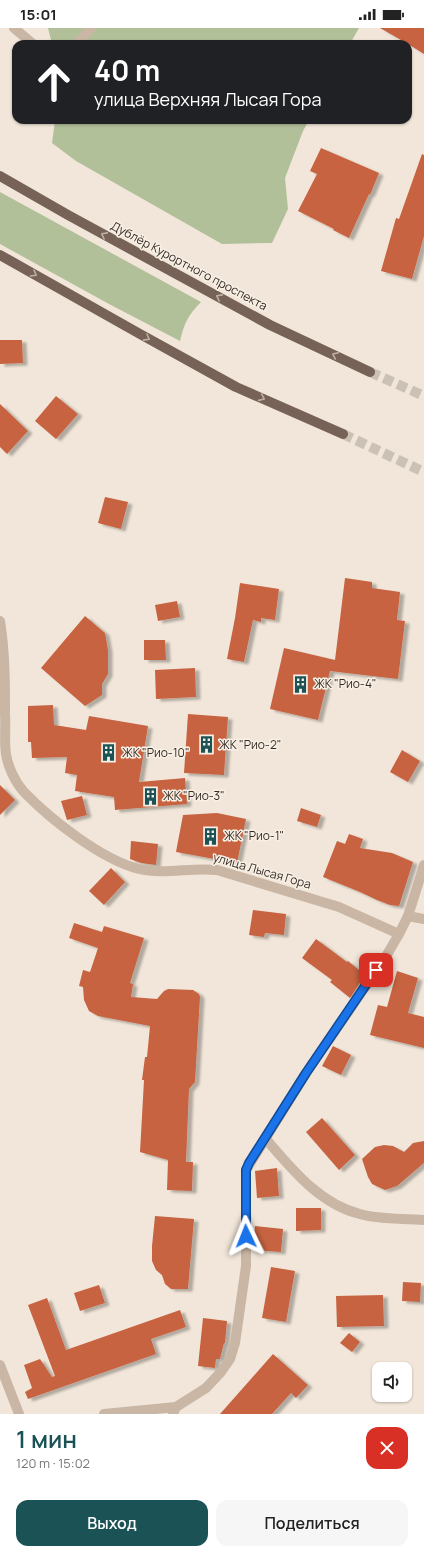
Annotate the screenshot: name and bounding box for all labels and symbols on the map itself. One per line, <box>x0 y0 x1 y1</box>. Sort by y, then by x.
street label: Дублёр Курортного проспекта <box>108 217 270 314</box>
one-way arrow <box>101 232 108 240</box>
one-way arrow <box>30 269 37 276</box>
one-way arrow <box>215 294 223 302</box>
one-way arrow <box>143 334 150 341</box>
one-way arrow <box>331 352 339 360</box>
one-way arrow <box>258 394 265 402</box>
building icon: ЖК "Рио-4" <box>291 674 311 694</box>
place label: ЖК "Рио-4" <box>314 675 376 692</box>
building icon: ЖК "Рио-2" <box>196 735 216 755</box>
place label: ЖК "Рио-2" <box>219 736 281 753</box>
building icon: ЖК "Рио-10" <box>99 743 119 763</box>
place label: ЖК "Рио-10" <box>122 744 190 761</box>
building icon: ЖК "Рио-3" <box>140 786 160 806</box>
place label: ЖК "Рио-3" <box>163 787 225 804</box>
building icon: ЖК "Рио-1" <box>201 826 221 846</box>
place label: ЖК "Рио-1" <box>224 827 284 844</box>
street label: улица Лысая Гора <box>211 848 313 893</box>
pin <box>359 953 393 987</box>
position arrow <box>225 1215 267 1257</box>

